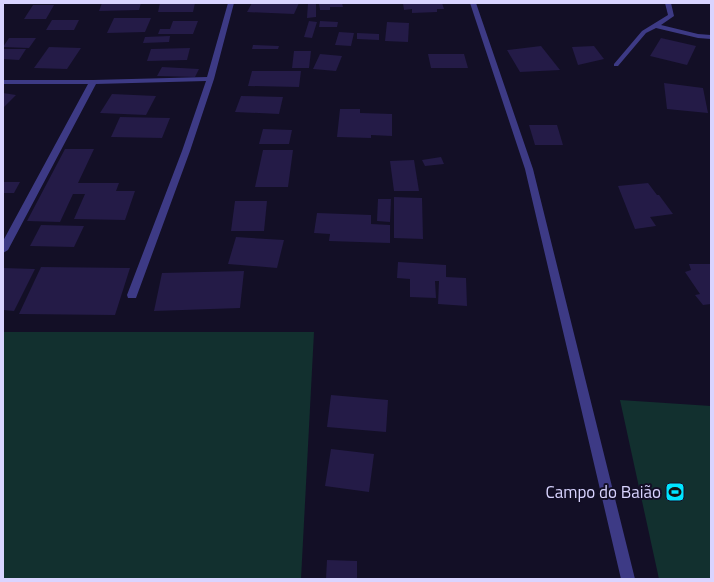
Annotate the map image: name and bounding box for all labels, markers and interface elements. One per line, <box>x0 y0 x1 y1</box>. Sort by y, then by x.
place label: Campo do Baião <box>545 479 661 505</box>
sports icon: Campo do Baião <box>664 481 686 503</box>

